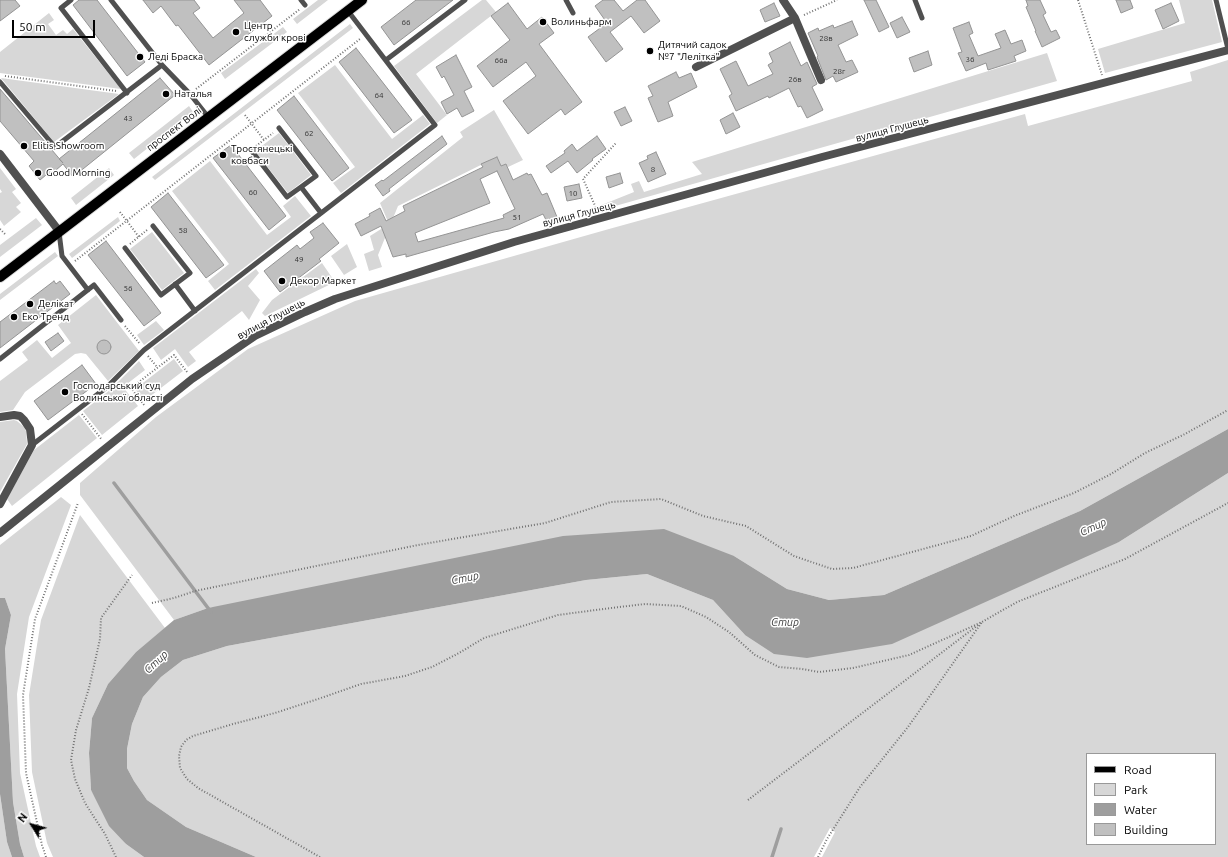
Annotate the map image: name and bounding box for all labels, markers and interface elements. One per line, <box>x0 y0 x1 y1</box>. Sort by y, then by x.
scale bar <box>14 12 97 38</box>
place label: Волиньфарм <box>551 16 612 28</box>
house number: 66 <box>401 17 411 27</box>
marker: Волиньфарм <box>538 17 548 27</box>
text: 50 m <box>19 20 46 33</box>
place label: Центр служби крові <box>244 20 306 44</box>
marker: Центр служби крові <box>231 27 241 37</box>
house number: 28в <box>819 33 833 43</box>
place label: Дитячий садок №7 "Лелітка" <box>658 39 727 62</box>
marker: Дитячий садок №7 "Лелітка" <box>645 46 655 56</box>
place label: Леді Браска <box>148 51 203 63</box>
marker: Леді Браска <box>135 52 145 62</box>
house number: 36 <box>965 54 975 64</box>
house number: 66а <box>494 55 508 65</box>
house number: 28г <box>833 66 845 76</box>
house number: 26в <box>788 74 802 84</box>
place label: Наталья <box>174 88 212 100</box>
marker: Наталья <box>161 89 171 99</box>
house number: 64 <box>374 90 384 100</box>
street label: проспект Волі <box>144 104 204 154</box>
house number: 43 <box>123 113 133 123</box>
street label: вулиця Глушець <box>854 114 930 144</box>
house number: 62 <box>304 128 314 138</box>
place label: Elitis Showroom <box>32 140 104 152</box>
marker: Elitis Showroom <box>19 141 29 151</box>
place label: Тростянецькі ковбаси <box>231 143 293 166</box>
marker: Тростянецькі ковбаси <box>218 150 228 160</box>
house number: 8 <box>651 164 655 174</box>
place label: Good Morning <box>46 167 110 179</box>
marker: Good Morning <box>33 168 43 178</box>
house number: 60 <box>248 187 258 197</box>
house number: 10 <box>568 188 578 198</box>
street label: вулиця Глушець <box>541 199 617 229</box>
house number: 51 <box>512 212 522 222</box>
house number: 58 <box>178 225 188 235</box>
house number: 49 <box>294 254 304 264</box>
place label: Декор Маркет <box>290 275 356 287</box>
marker: Декор Маркет <box>277 276 287 286</box>
house number: 56 <box>123 283 133 293</box>
street label: вулиця Глушець <box>235 296 307 342</box>
place label: Делікат <box>38 298 73 310</box>
marker: Делікат <box>25 299 35 309</box>
place label: Еко Тренд <box>22 311 69 323</box>
marker: Еко Тренд <box>9 312 19 322</box>
place label: Господарський суд Волинської області <box>73 380 162 404</box>
marker: Господарський суд Волинської області <box>60 387 70 397</box>
water label: Стир <box>1078 515 1108 539</box>
water label: Стир <box>450 569 480 587</box>
water label: Стир <box>771 615 799 629</box>
water label: Стир <box>141 648 171 676</box>
legend <box>1086 753 1216 845</box>
text: Road <box>1124 763 1152 776</box>
text: Park <box>1124 783 1148 796</box>
text: Water <box>1124 803 1157 816</box>
north arrow <box>12 805 52 845</box>
text: N <box>15 811 30 825</box>
text: Building <box>1124 823 1168 836</box>

